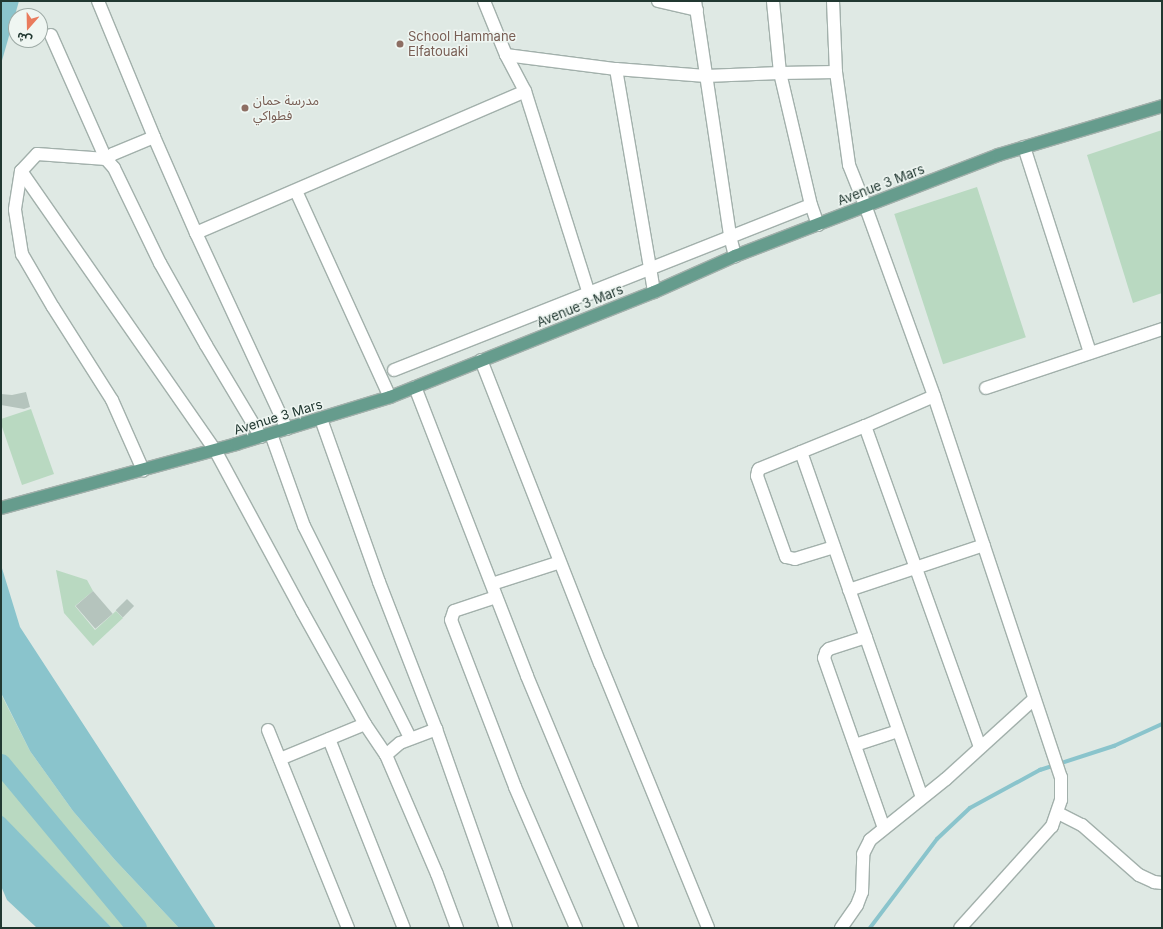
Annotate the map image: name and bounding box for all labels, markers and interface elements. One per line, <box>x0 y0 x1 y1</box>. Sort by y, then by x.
north arrow <box>8 8 48 48</box>
text: ش <box>15 29 34 47</box>
place label: School Hammane Elfatouaki <box>408 29 516 60</box>
marker: School Hammane Elfatouaki <box>395 39 405 49</box>
place label: مدرسة حمان فطواكي <box>253 93 319 124</box>
marker: مدرسة حمان فطواكي <box>240 103 250 113</box>
street label: Avenue 3 Mars <box>835 161 927 209</box>
street label: Avenue 3 Mars <box>535 282 625 330</box>
street label: Avenue 3 Mars <box>232 396 324 438</box>

